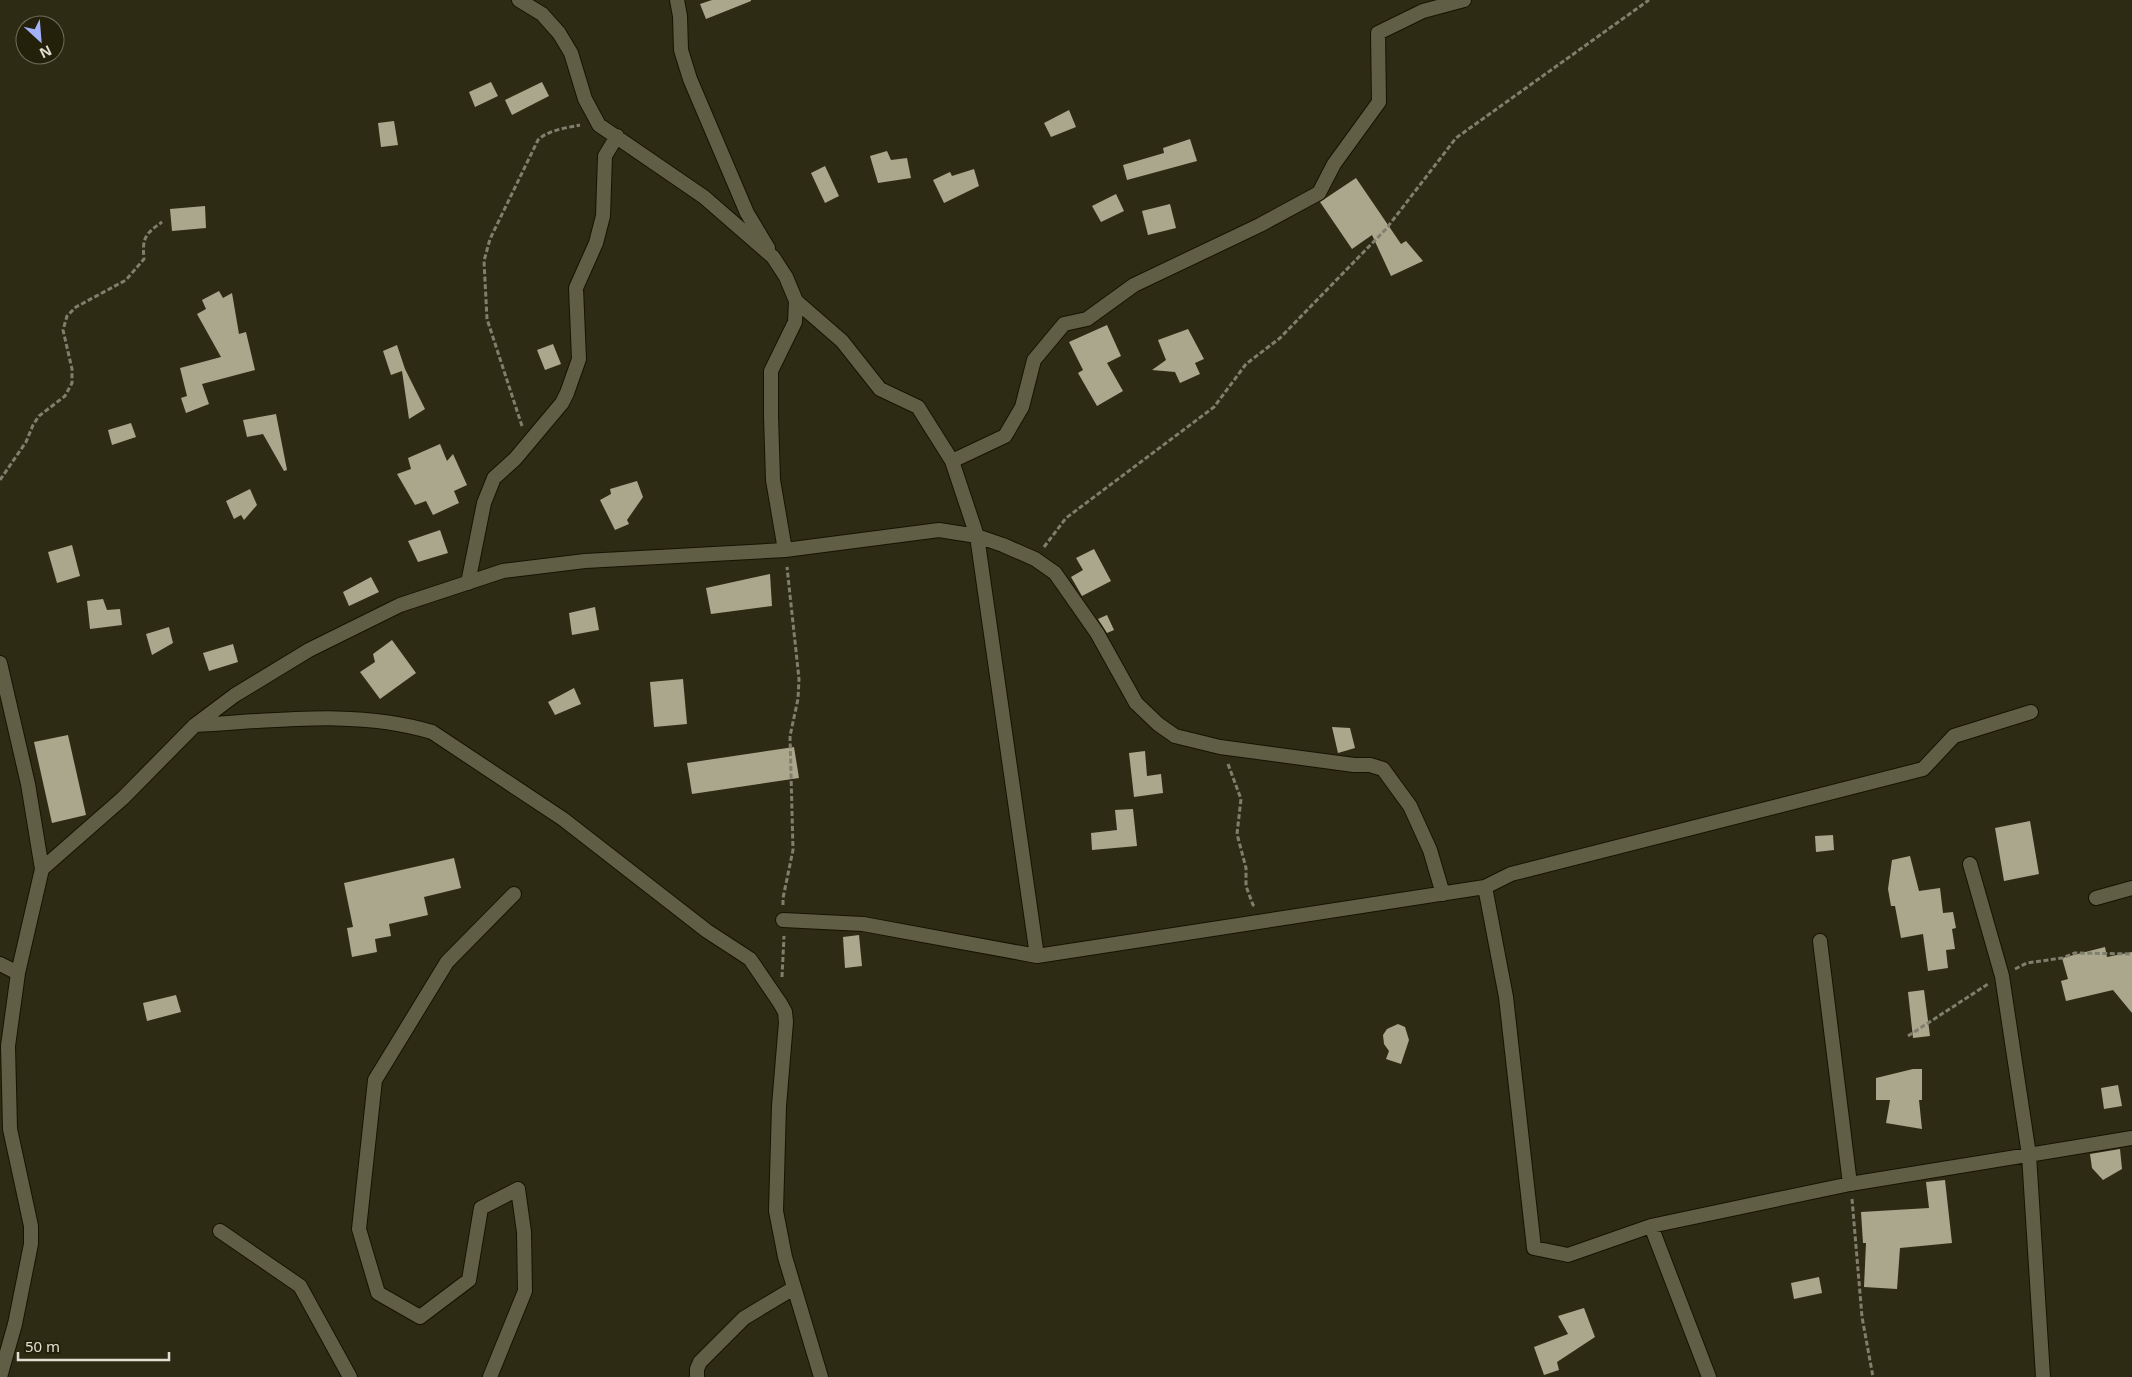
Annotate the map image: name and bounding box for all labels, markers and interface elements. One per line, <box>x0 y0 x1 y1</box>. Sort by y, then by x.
north arrow <box>15 15 65 65</box>
text: N <box>37 41 55 63</box>
scale bar <box>18 1330 169 1362</box>
text: 50 m <box>25 1336 60 1356</box>

